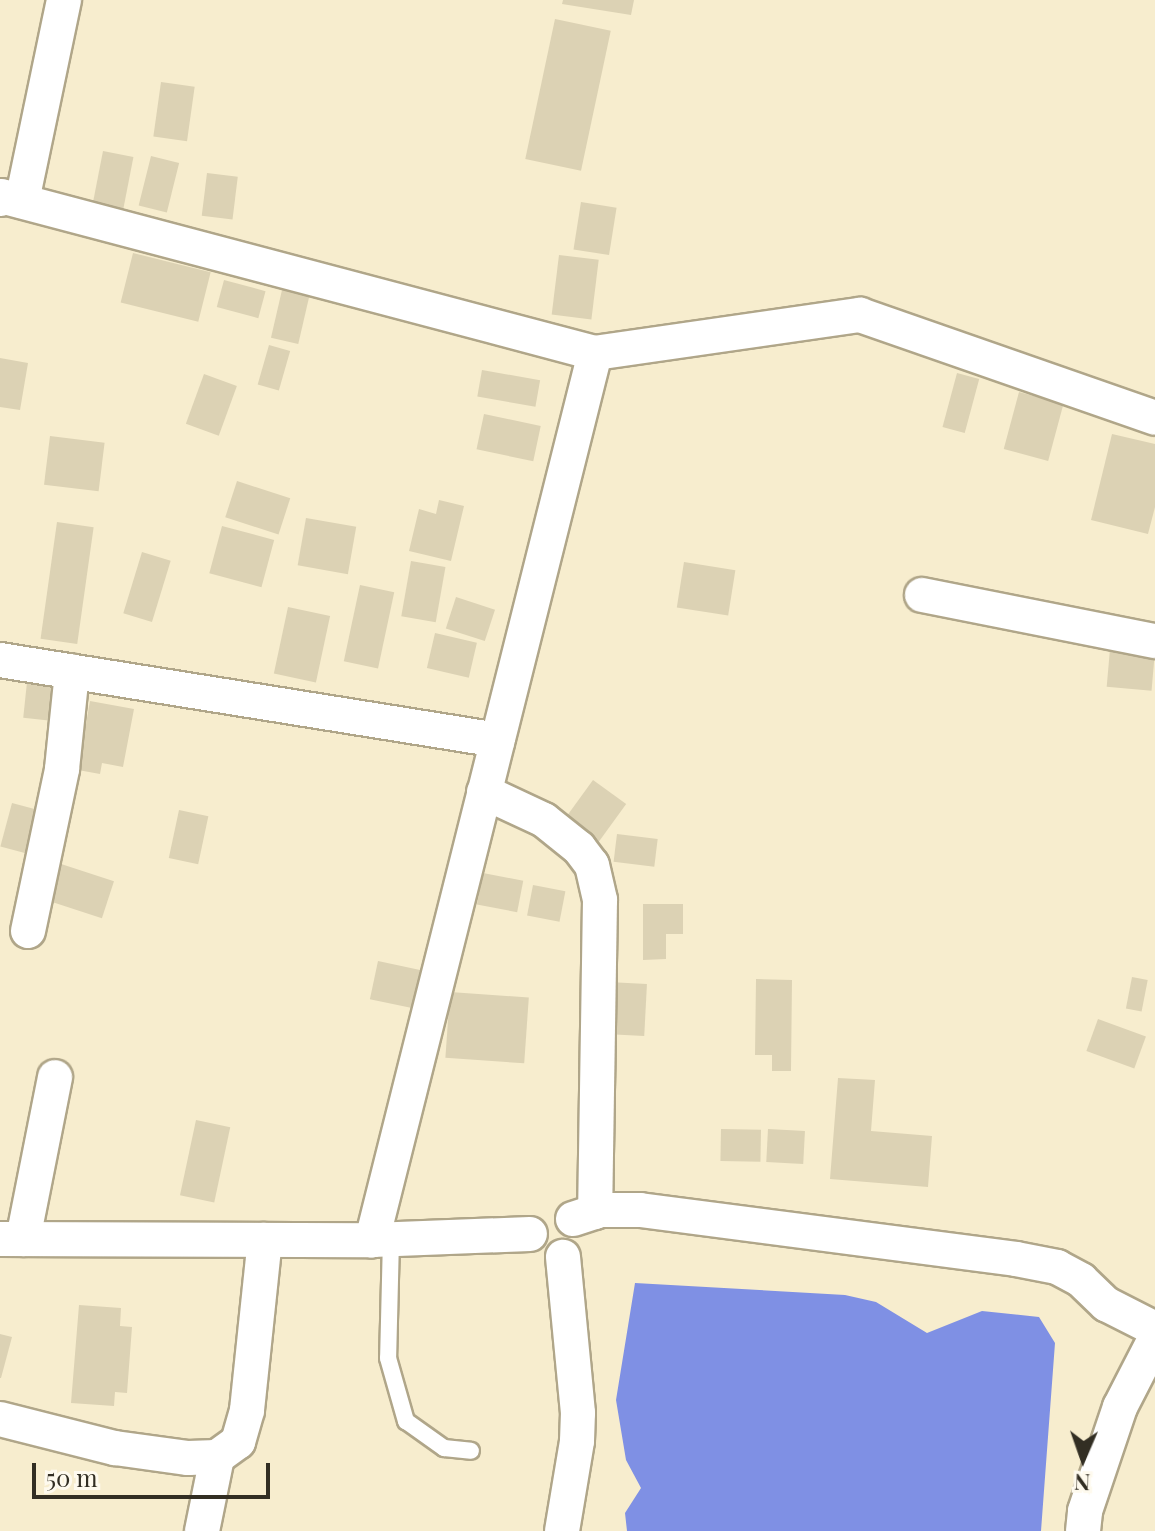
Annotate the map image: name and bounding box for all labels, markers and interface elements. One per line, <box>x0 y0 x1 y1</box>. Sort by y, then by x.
north arrow <box>1043 1419 1123 1499</box>
scale bar <box>36 1447 274 1497</box>
text: 50 m <box>46 1461 98 1493</box>
text: N <box>1074 1468 1091 1498</box>

